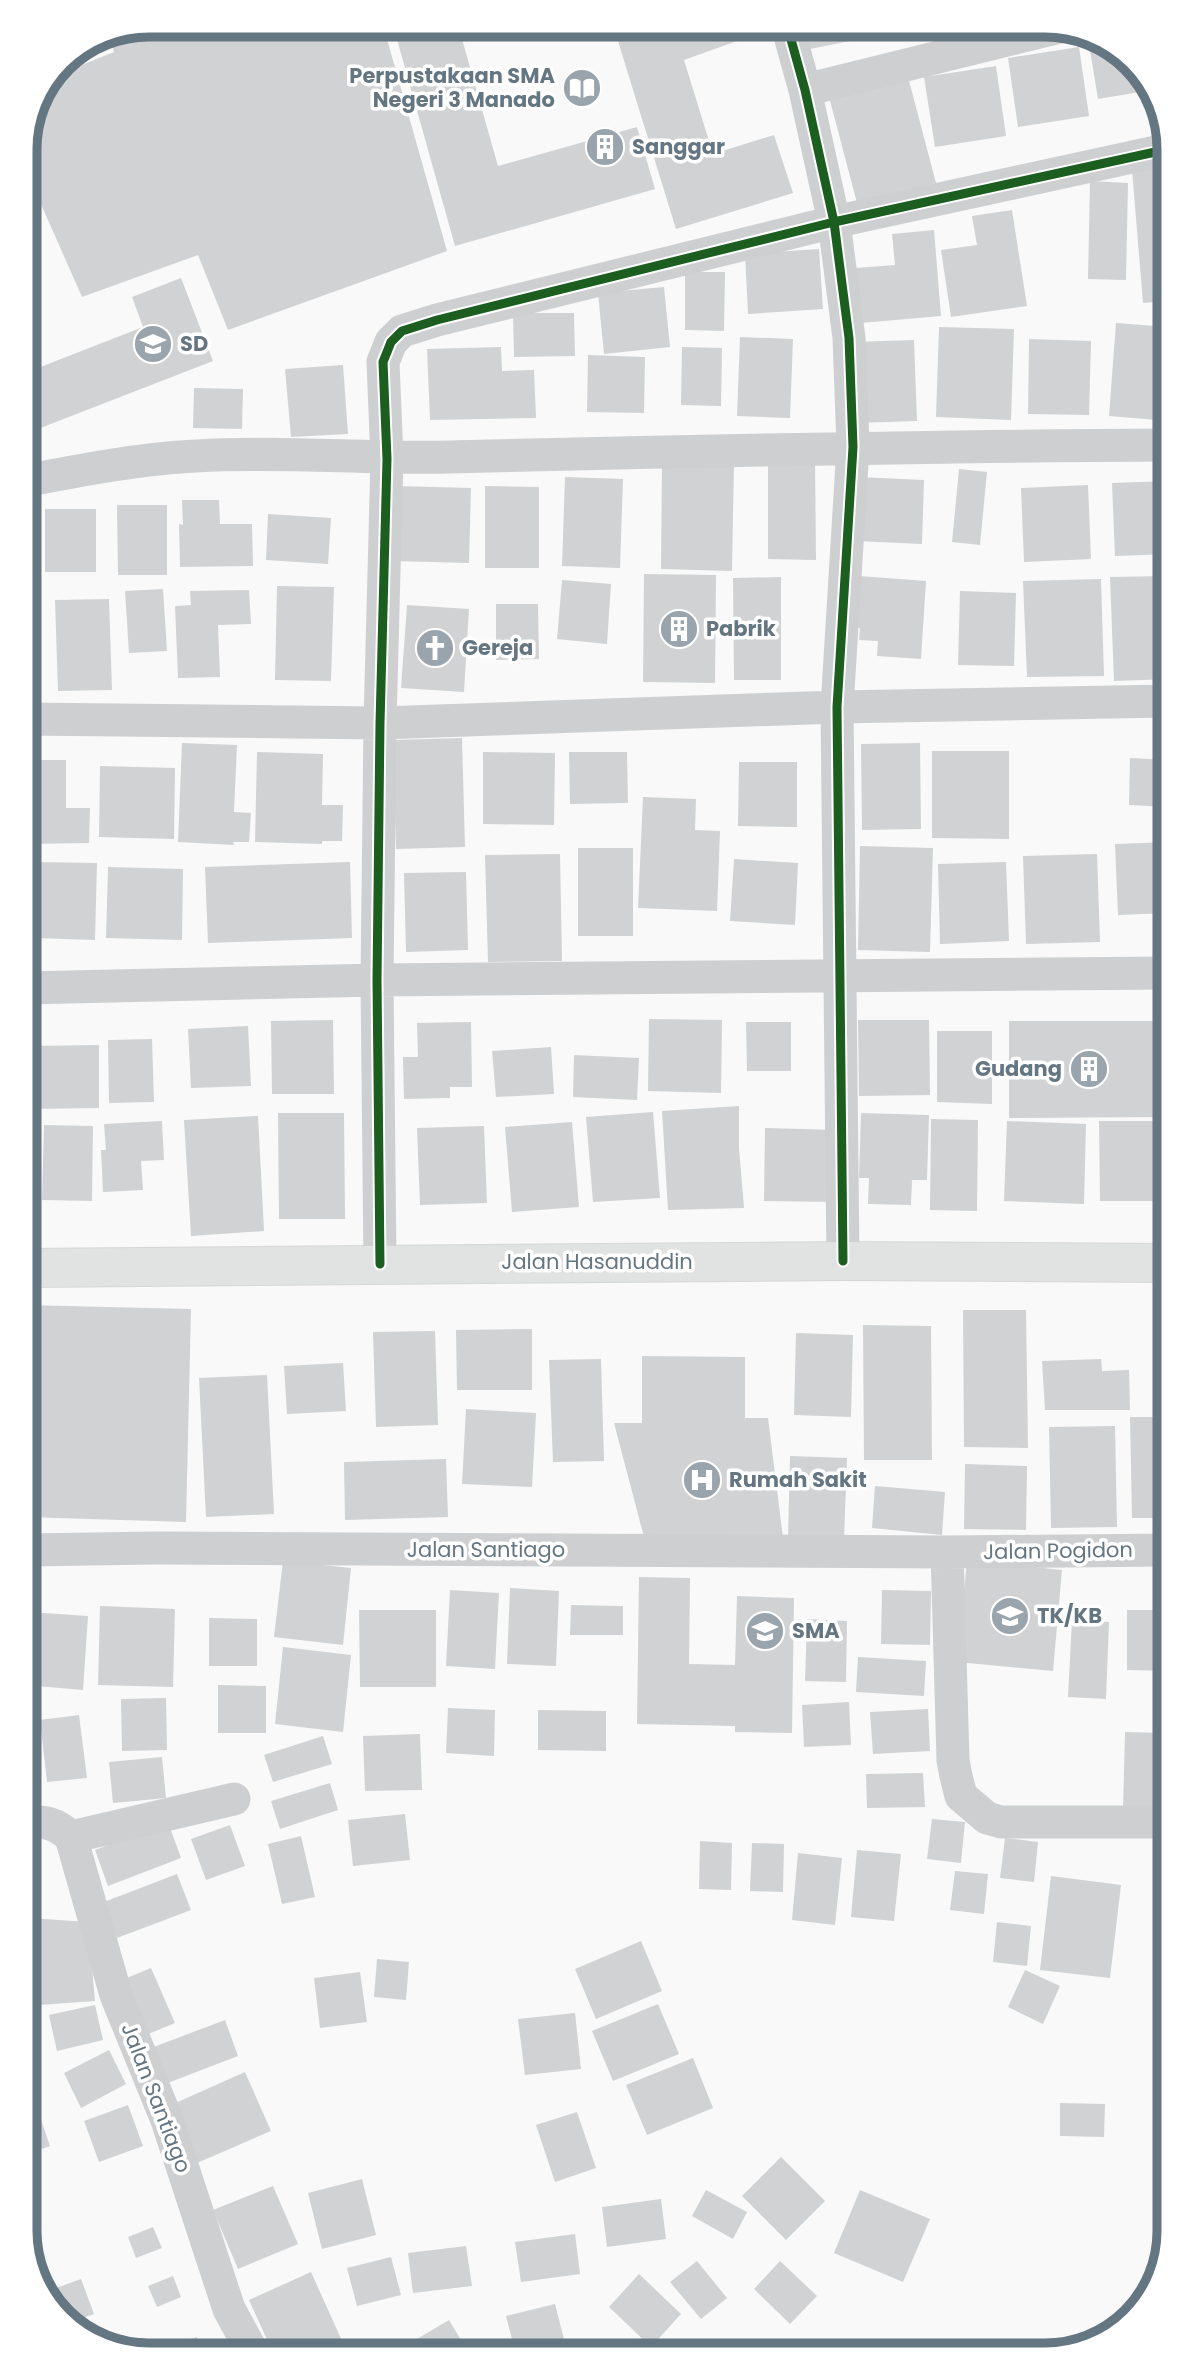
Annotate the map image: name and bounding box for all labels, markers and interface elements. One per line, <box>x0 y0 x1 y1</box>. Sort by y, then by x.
place label: Perpustakaan SMA Negeri 3 Manado <box>349 61 556 114</box>
library icon: Perpustakaan SMA Negeri 3 Manado <box>561 67 603 109</box>
building icon: Sanggar <box>584 126 626 168</box>
place label: Sanggar <box>632 132 725 161</box>
school or university icon: SD <box>132 323 174 365</box>
place label: SD <box>180 329 208 358</box>
building icon: Pabrik <box>658 608 700 650</box>
place label: Pabrik <box>706 614 776 643</box>
church icon: Gereja <box>414 627 456 669</box>
place label: Gereja <box>462 633 533 662</box>
building icon: Gudang <box>1068 1048 1110 1090</box>
place label: Gudang <box>975 1054 1062 1083</box>
street label: Jalan Hasanuddin <box>501 1247 693 1276</box>
hospital icon: Rumah Sakit <box>681 1459 723 1501</box>
place label: Rumah Sakit <box>729 1465 867 1494</box>
street label: Jalan Santiago <box>407 1535 565 1564</box>
street label: Jalan Pogidon <box>983 1535 1133 1566</box>
school or university icon: TK/KB <box>989 1595 1031 1637</box>
place label: TK/KB <box>1037 1601 1102 1630</box>
school or university icon: SMA <box>744 1610 786 1652</box>
place label: SMA <box>792 1616 840 1645</box>
street label: Jalan Santiago <box>115 2019 198 2177</box>

